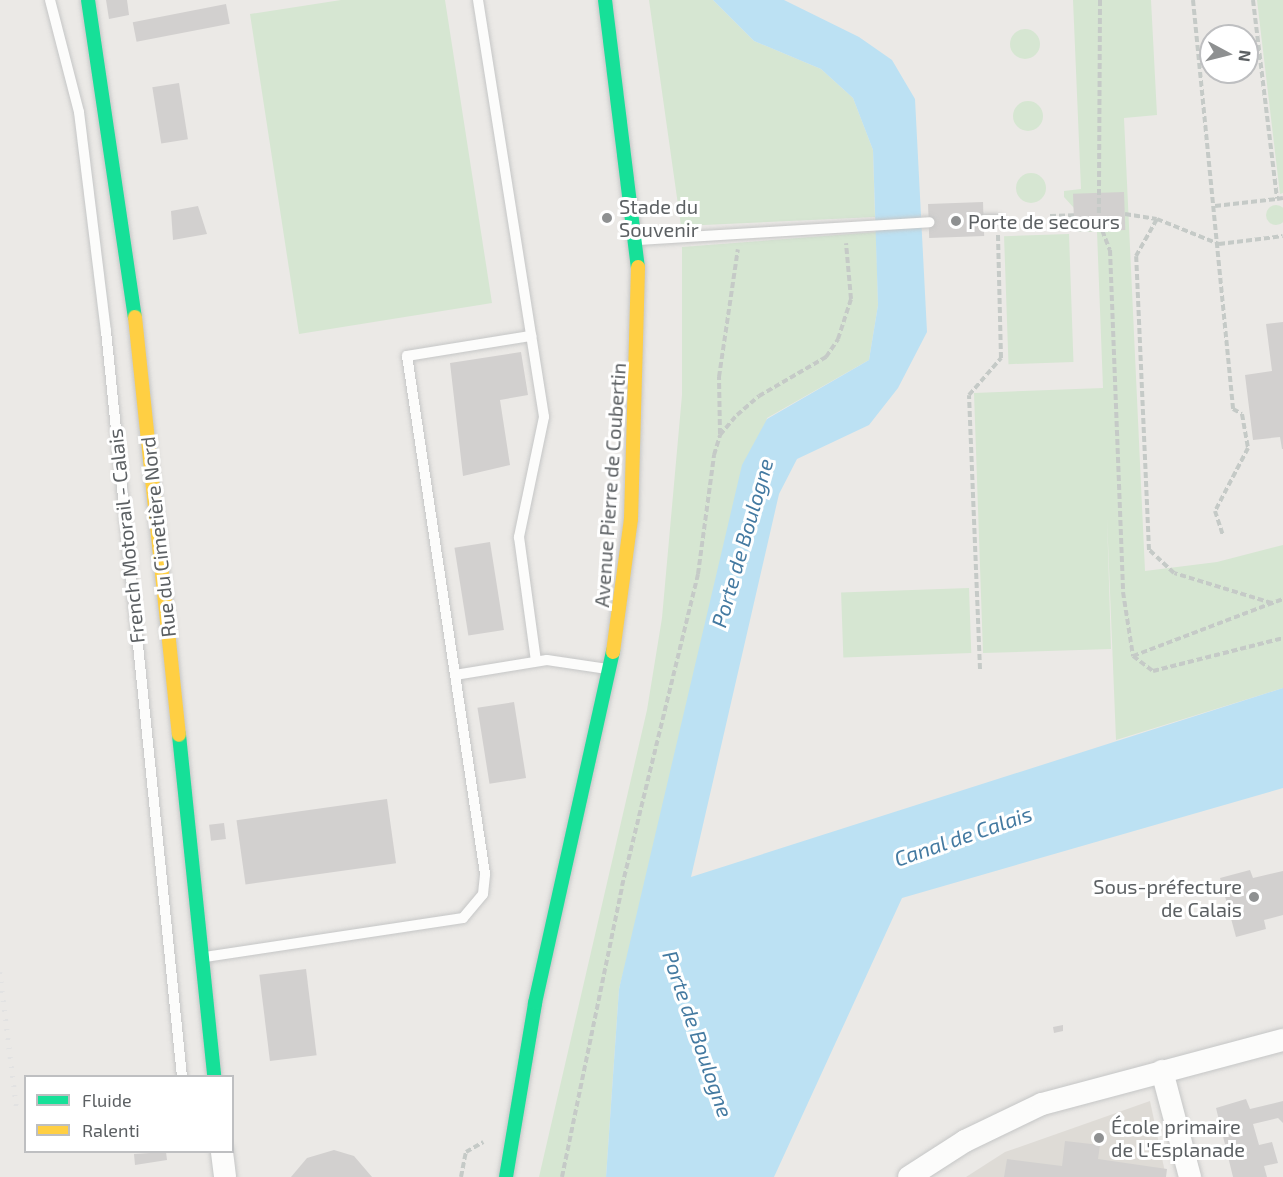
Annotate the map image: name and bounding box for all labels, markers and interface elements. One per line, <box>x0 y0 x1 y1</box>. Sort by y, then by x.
north arrow <box>1199 24 1259 84</box>
text: N <box>1235 49 1256 63</box>
place label: Stade du Souvenir <box>619 195 699 242</box>
place label: Porte de secours <box>968 209 1120 233</box>
marker: Stade du Souvenir <box>600 211 614 225</box>
marker: Porte de secours <box>949 214 963 228</box>
street label: Avenue Pierre de Coubertin <box>589 362 631 608</box>
street label: French Motorail - Calais <box>103 427 149 645</box>
street label: Rue du Cimetière Nord <box>136 435 180 639</box>
water label: Porte de Boulogne <box>706 456 778 630</box>
water label: Canal de Calais <box>891 801 1035 871</box>
place label: Sous-préfecture de Calais <box>1093 874 1242 921</box>
marker: Sous-préfecture de Calais <box>1247 890 1261 904</box>
water label: Porte de Boulogne <box>658 947 738 1121</box>
legend <box>24 1075 234 1153</box>
text: Fluide <box>82 1089 132 1111</box>
place label: École primaire de L'Esplanade <box>1111 1114 1245 1161</box>
text: Ralenti <box>82 1119 140 1141</box>
marker: École primaire de L'Esplanade <box>1092 1131 1106 1145</box>

